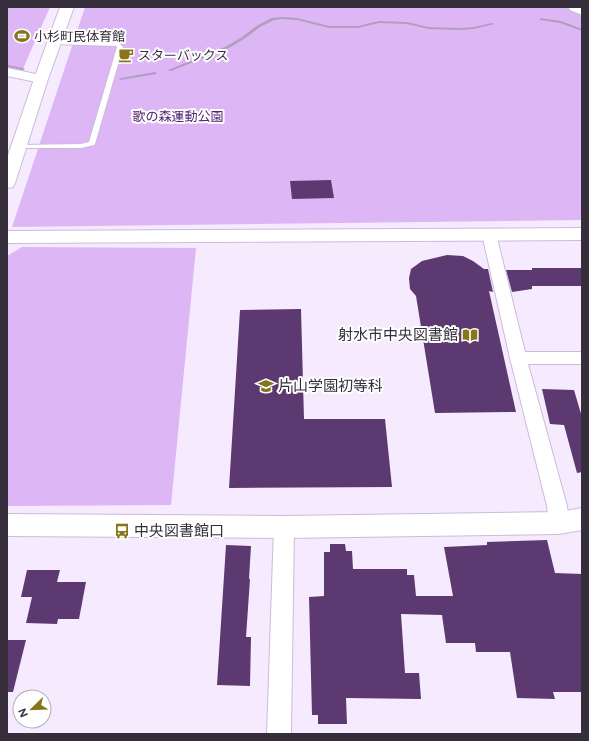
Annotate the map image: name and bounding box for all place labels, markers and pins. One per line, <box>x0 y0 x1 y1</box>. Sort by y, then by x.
sports icon: 小杉町民体育館 <box>13 27 31 45</box>
place label: 小杉町民体育館 <box>34 29 125 44</box>
cafe icon: スターバックス <box>117 46 135 64</box>
place label: スターバックス <box>138 48 228 63</box>
place label: 射水市中央図書館 <box>338 326 458 344</box>
library icon: 射水市中央図書館 <box>461 326 479 344</box>
school or university icon: 片山学園初等科 <box>257 377 275 395</box>
place label: 片山学園初等科 <box>278 377 383 395</box>
bus stop icon: 中央図書館口 <box>113 522 131 540</box>
place label: 中央図書館口 <box>134 522 224 540</box>

